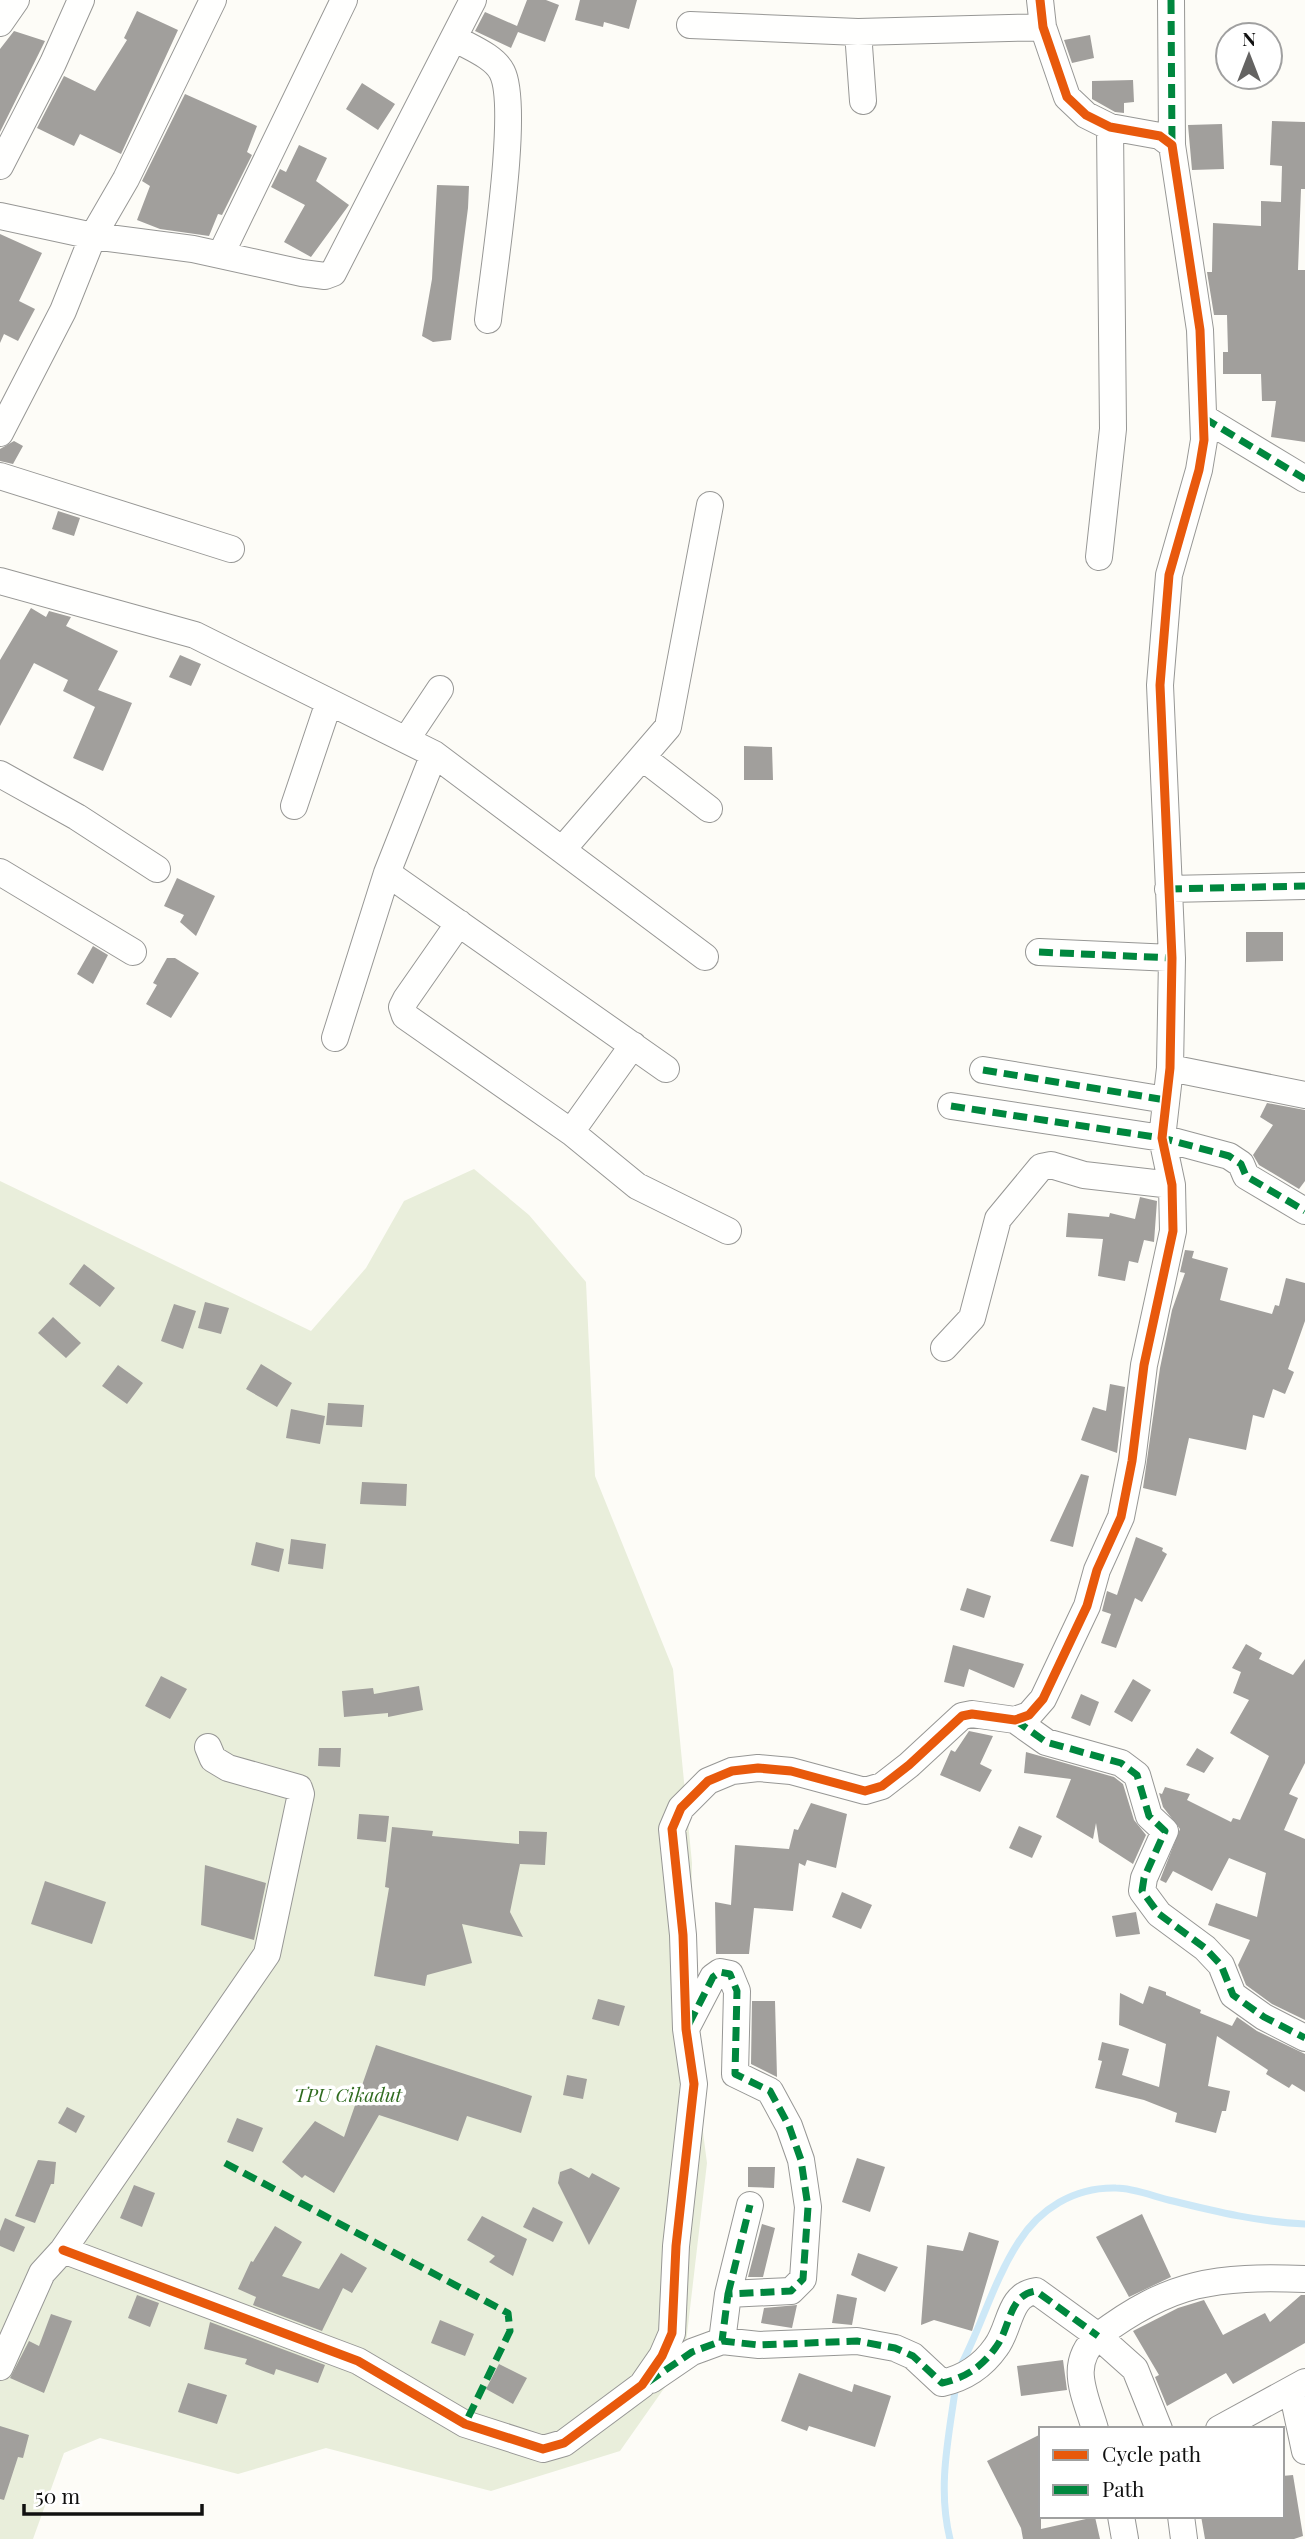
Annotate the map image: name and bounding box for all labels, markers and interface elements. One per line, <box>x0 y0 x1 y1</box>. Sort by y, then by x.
north arrow <box>1214 21 1284 91</box>
text: N <box>1242 25 1256 51</box>
park label: TPU Cikadut <box>294 2081 404 2107</box>
legend <box>1039 2427 1284 2518</box>
text: Cycle path <box>1102 2439 1202 2467</box>
scale bar <box>24 2472 203 2516</box>
text: Path <box>1102 2474 1145 2502</box>
text: 50 m <box>35 2481 81 2509</box>

